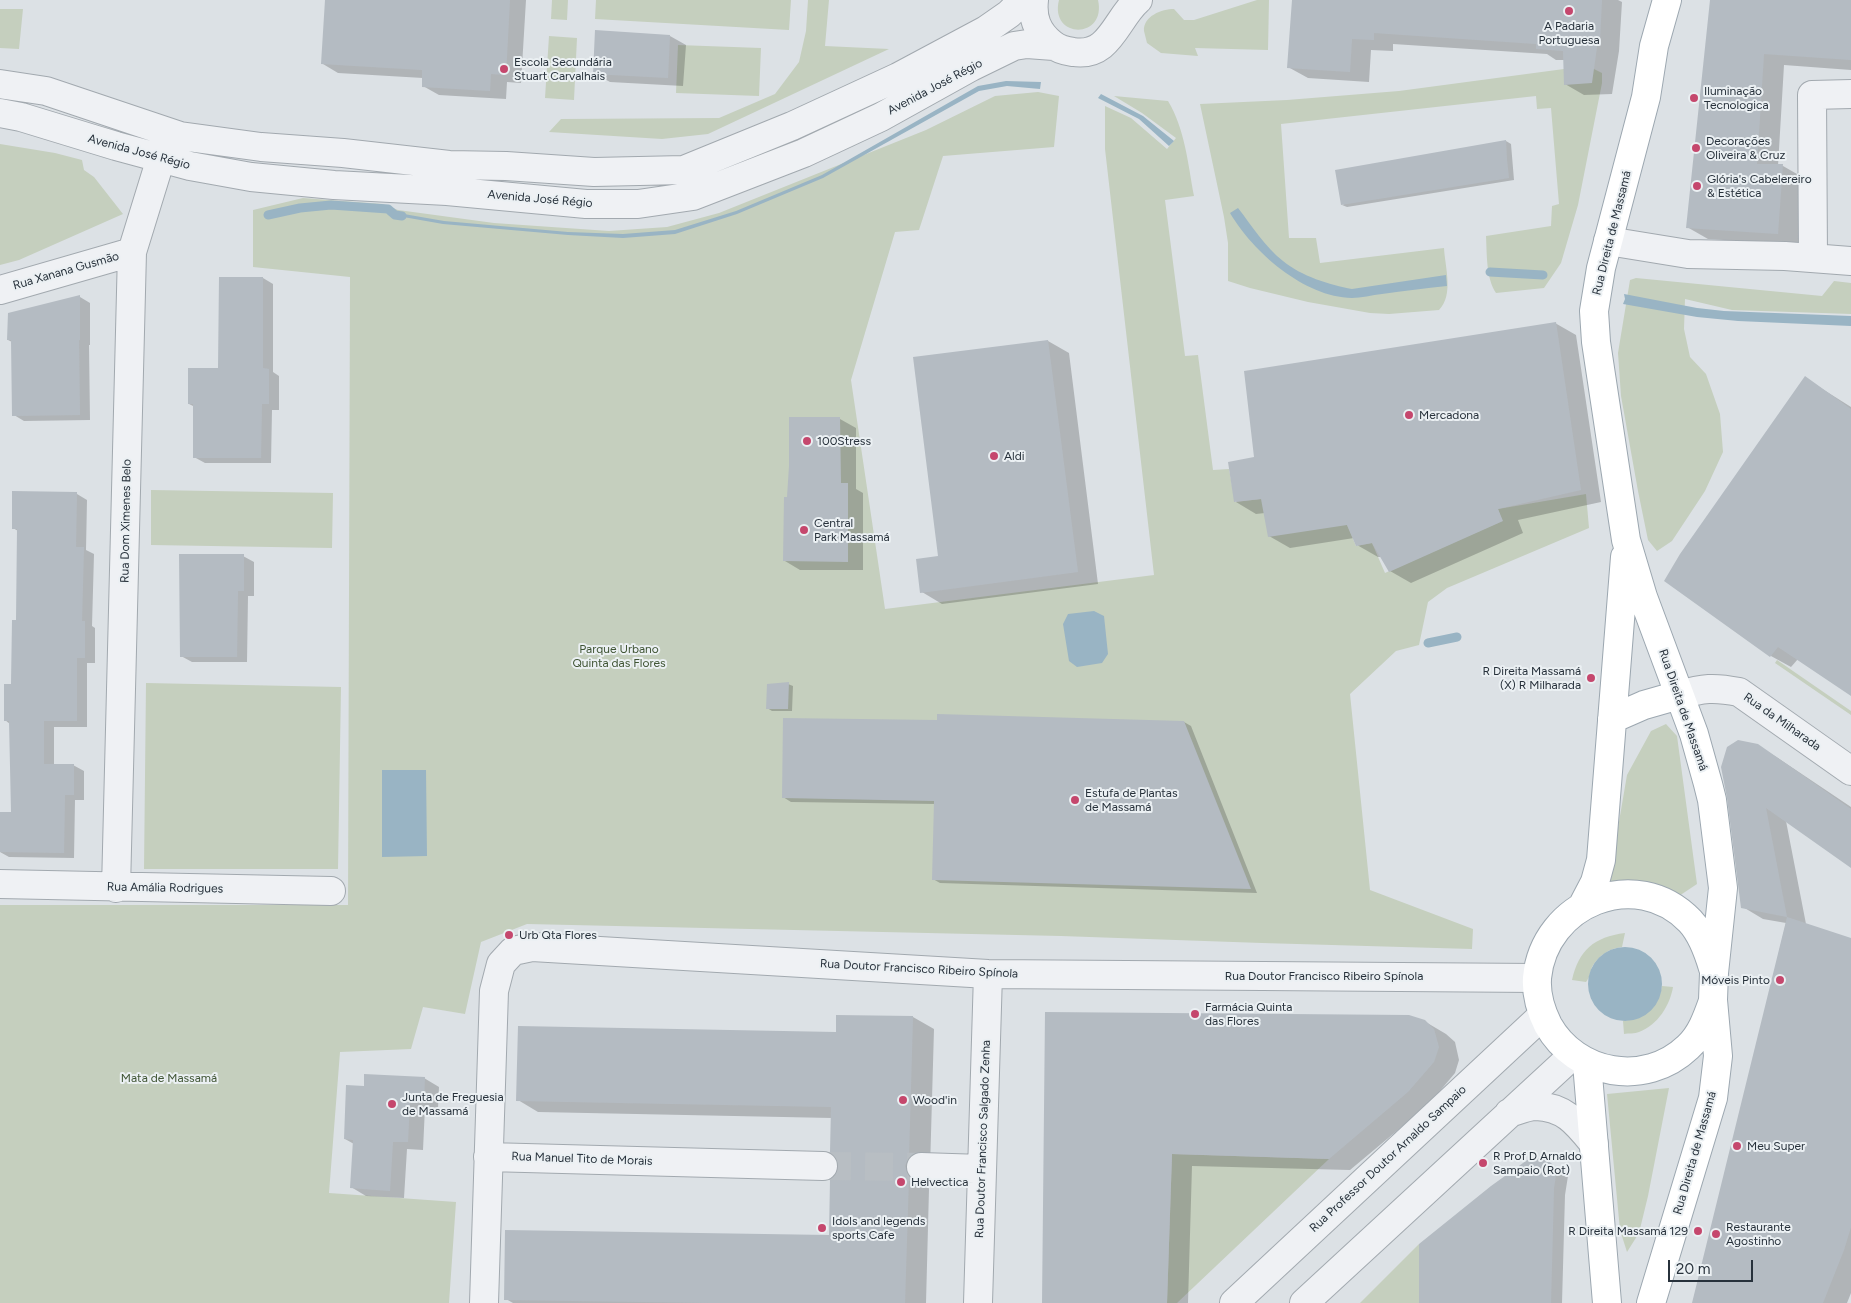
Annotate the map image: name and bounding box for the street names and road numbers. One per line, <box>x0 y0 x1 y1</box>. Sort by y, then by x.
street label: Avenida José Régio <box>885 56 985 118</box>
street label: Avenida José Régio <box>86 131 192 173</box>
street label: Rua Direita de Massamá <box>1590 169 1634 297</box>
street label: Avenida José Régio <box>487 187 593 211</box>
street label: Rua Xanana Gusmão <box>11 249 121 293</box>
street label: Rua Dom Ximenes Belo <box>118 459 134 583</box>
street label: Rua Direita de Massamá <box>1655 647 1711 773</box>
street label: Rua da Milharada <box>1741 690 1823 754</box>
street label: Rua Amália Rodrigues <box>107 880 223 896</box>
street label: Rua Doutor Francisco Ribeiro Spínola <box>819 957 1019 981</box>
street label: Rua Doutor Francisco Ribeiro Spínola <box>1225 969 1423 983</box>
street label: Rua Doutor Francisco Salgado Zenha <box>972 1040 994 1238</box>
street label: Rua Professor Doutor Arnaldo Sampaio <box>1307 1082 1469 1236</box>
street label: Rua Direita de Massamá <box>1670 1090 1720 1216</box>
street label: Rua Manuel Tito de Morais <box>511 1149 653 1169</box>

